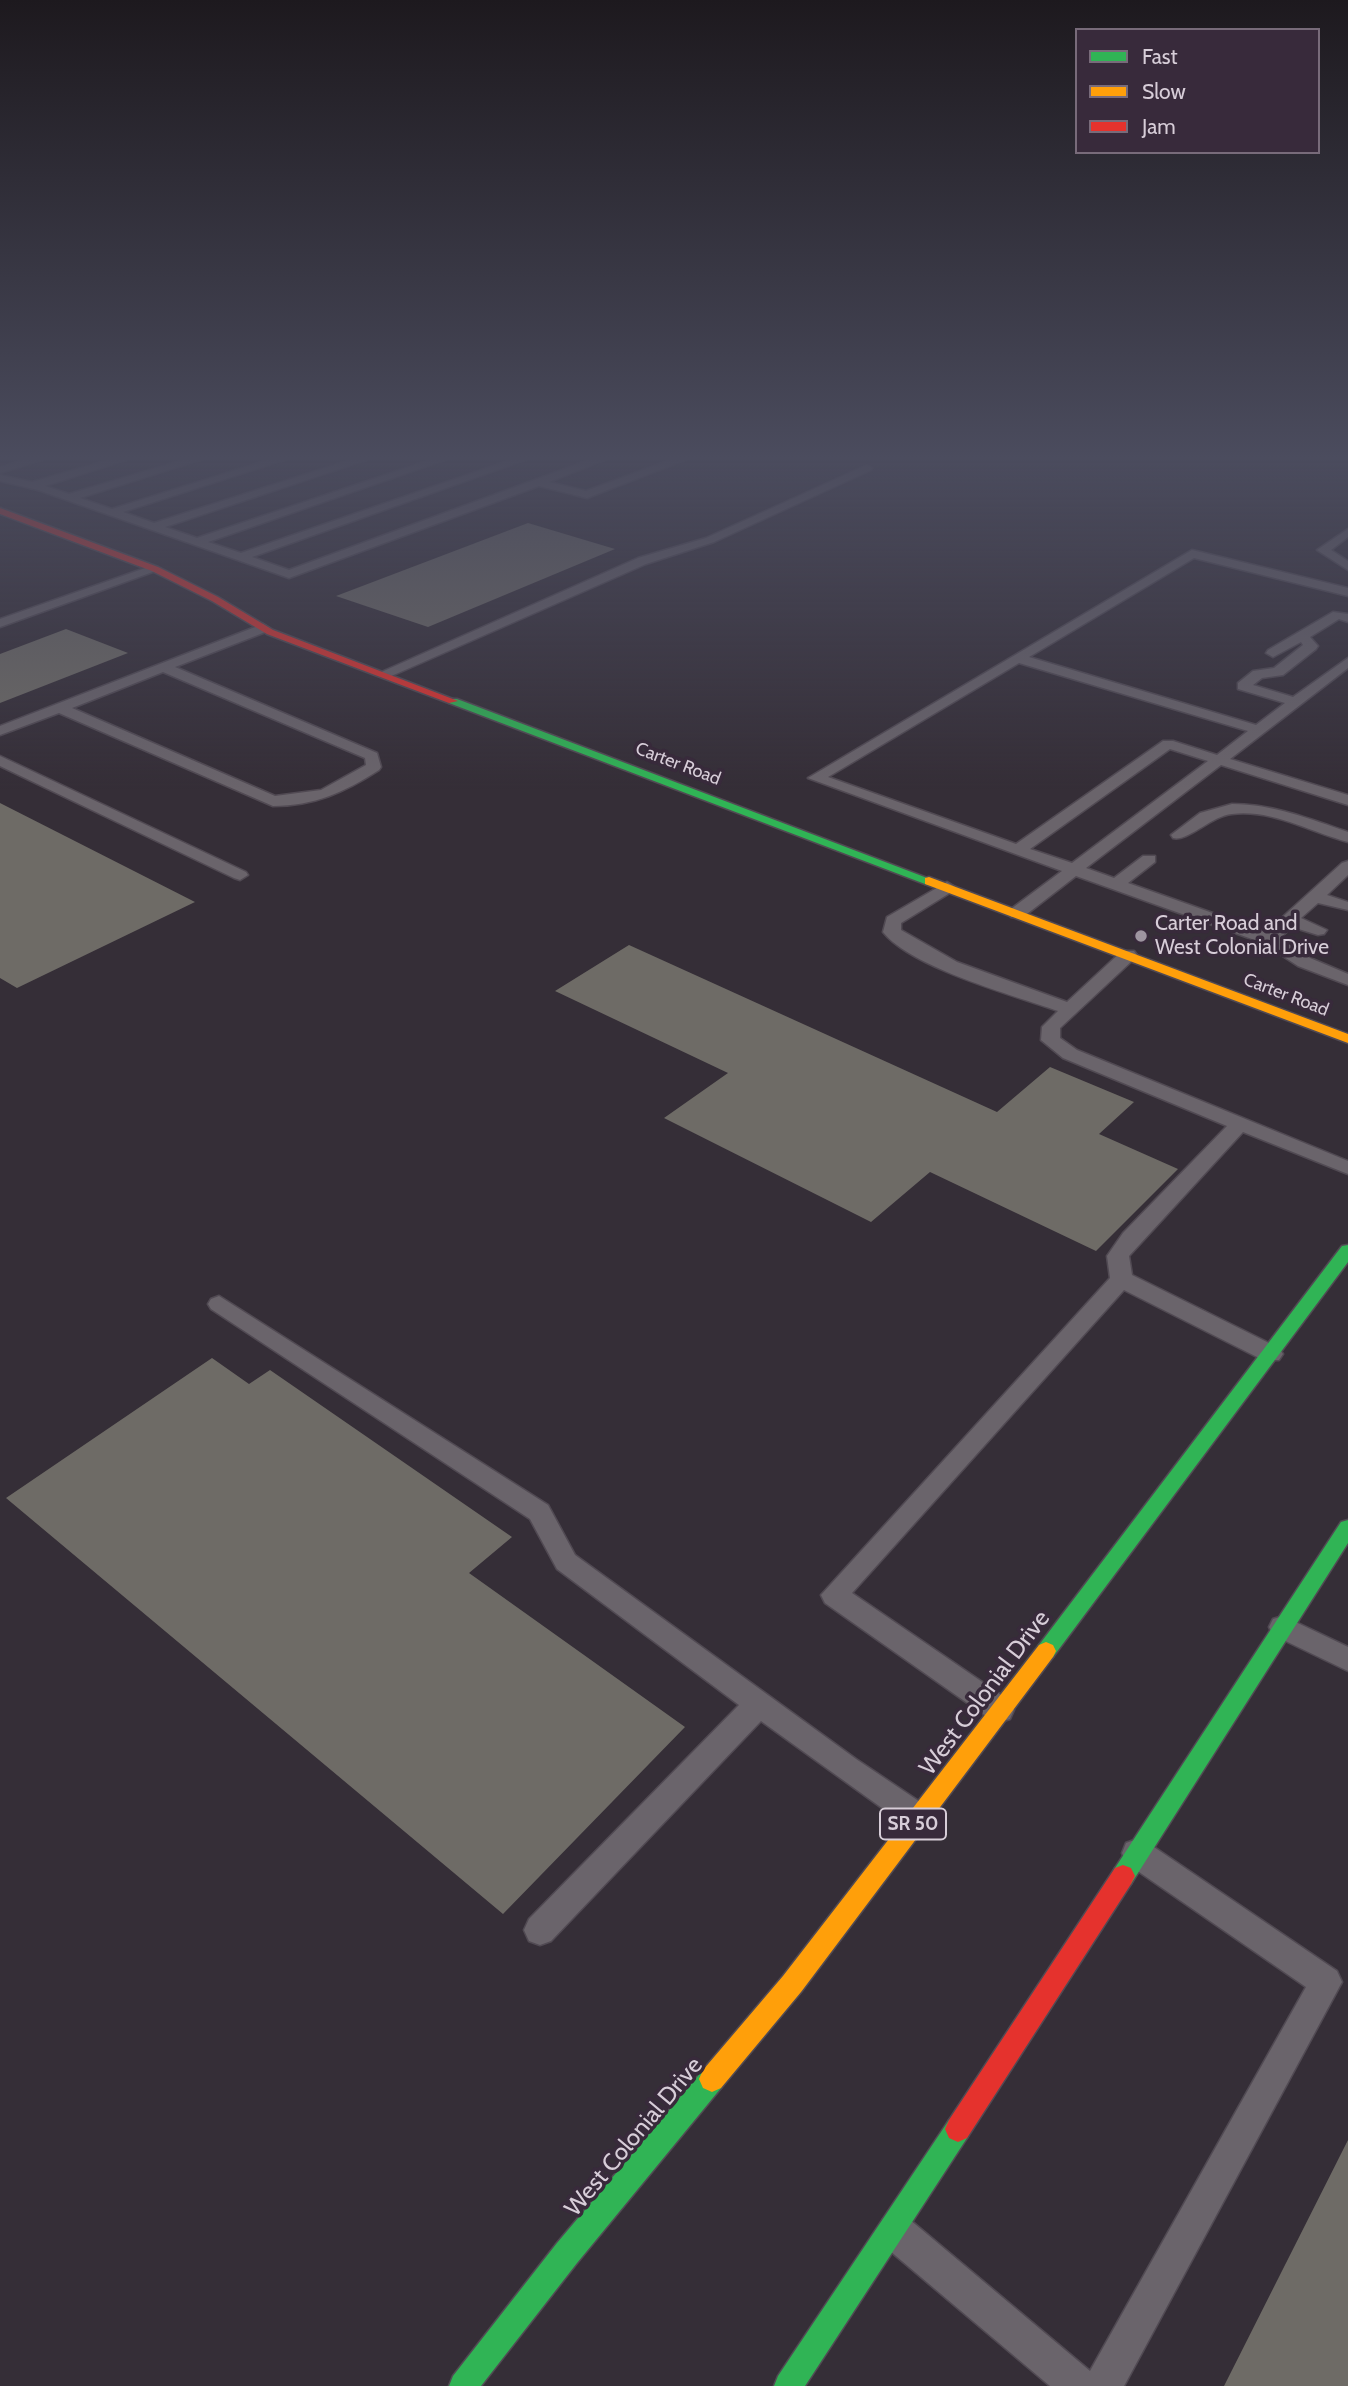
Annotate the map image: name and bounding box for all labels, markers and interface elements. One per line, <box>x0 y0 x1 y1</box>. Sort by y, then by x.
legend <box>1075 28 1320 154</box>
text: Fast <box>1142 44 1178 69</box>
text: Slow <box>1142 79 1186 104</box>
text: Jam <box>1142 114 1176 139</box>
street label: Carter Road <box>632 738 724 790</box>
place label: Carter Road and West Colonial Drive <box>1155 911 1329 961</box>
marker: Carter Road and West Colonial Drive <box>1133 928 1149 944</box>
street label: Carter Road <box>1240 969 1332 1021</box>
street label: West Colonial Drive <box>914 1605 1056 1781</box>
road number: SR 50 <box>880 1808 946 1840</box>
street label: West Colonial Drive <box>559 2052 709 2222</box>

